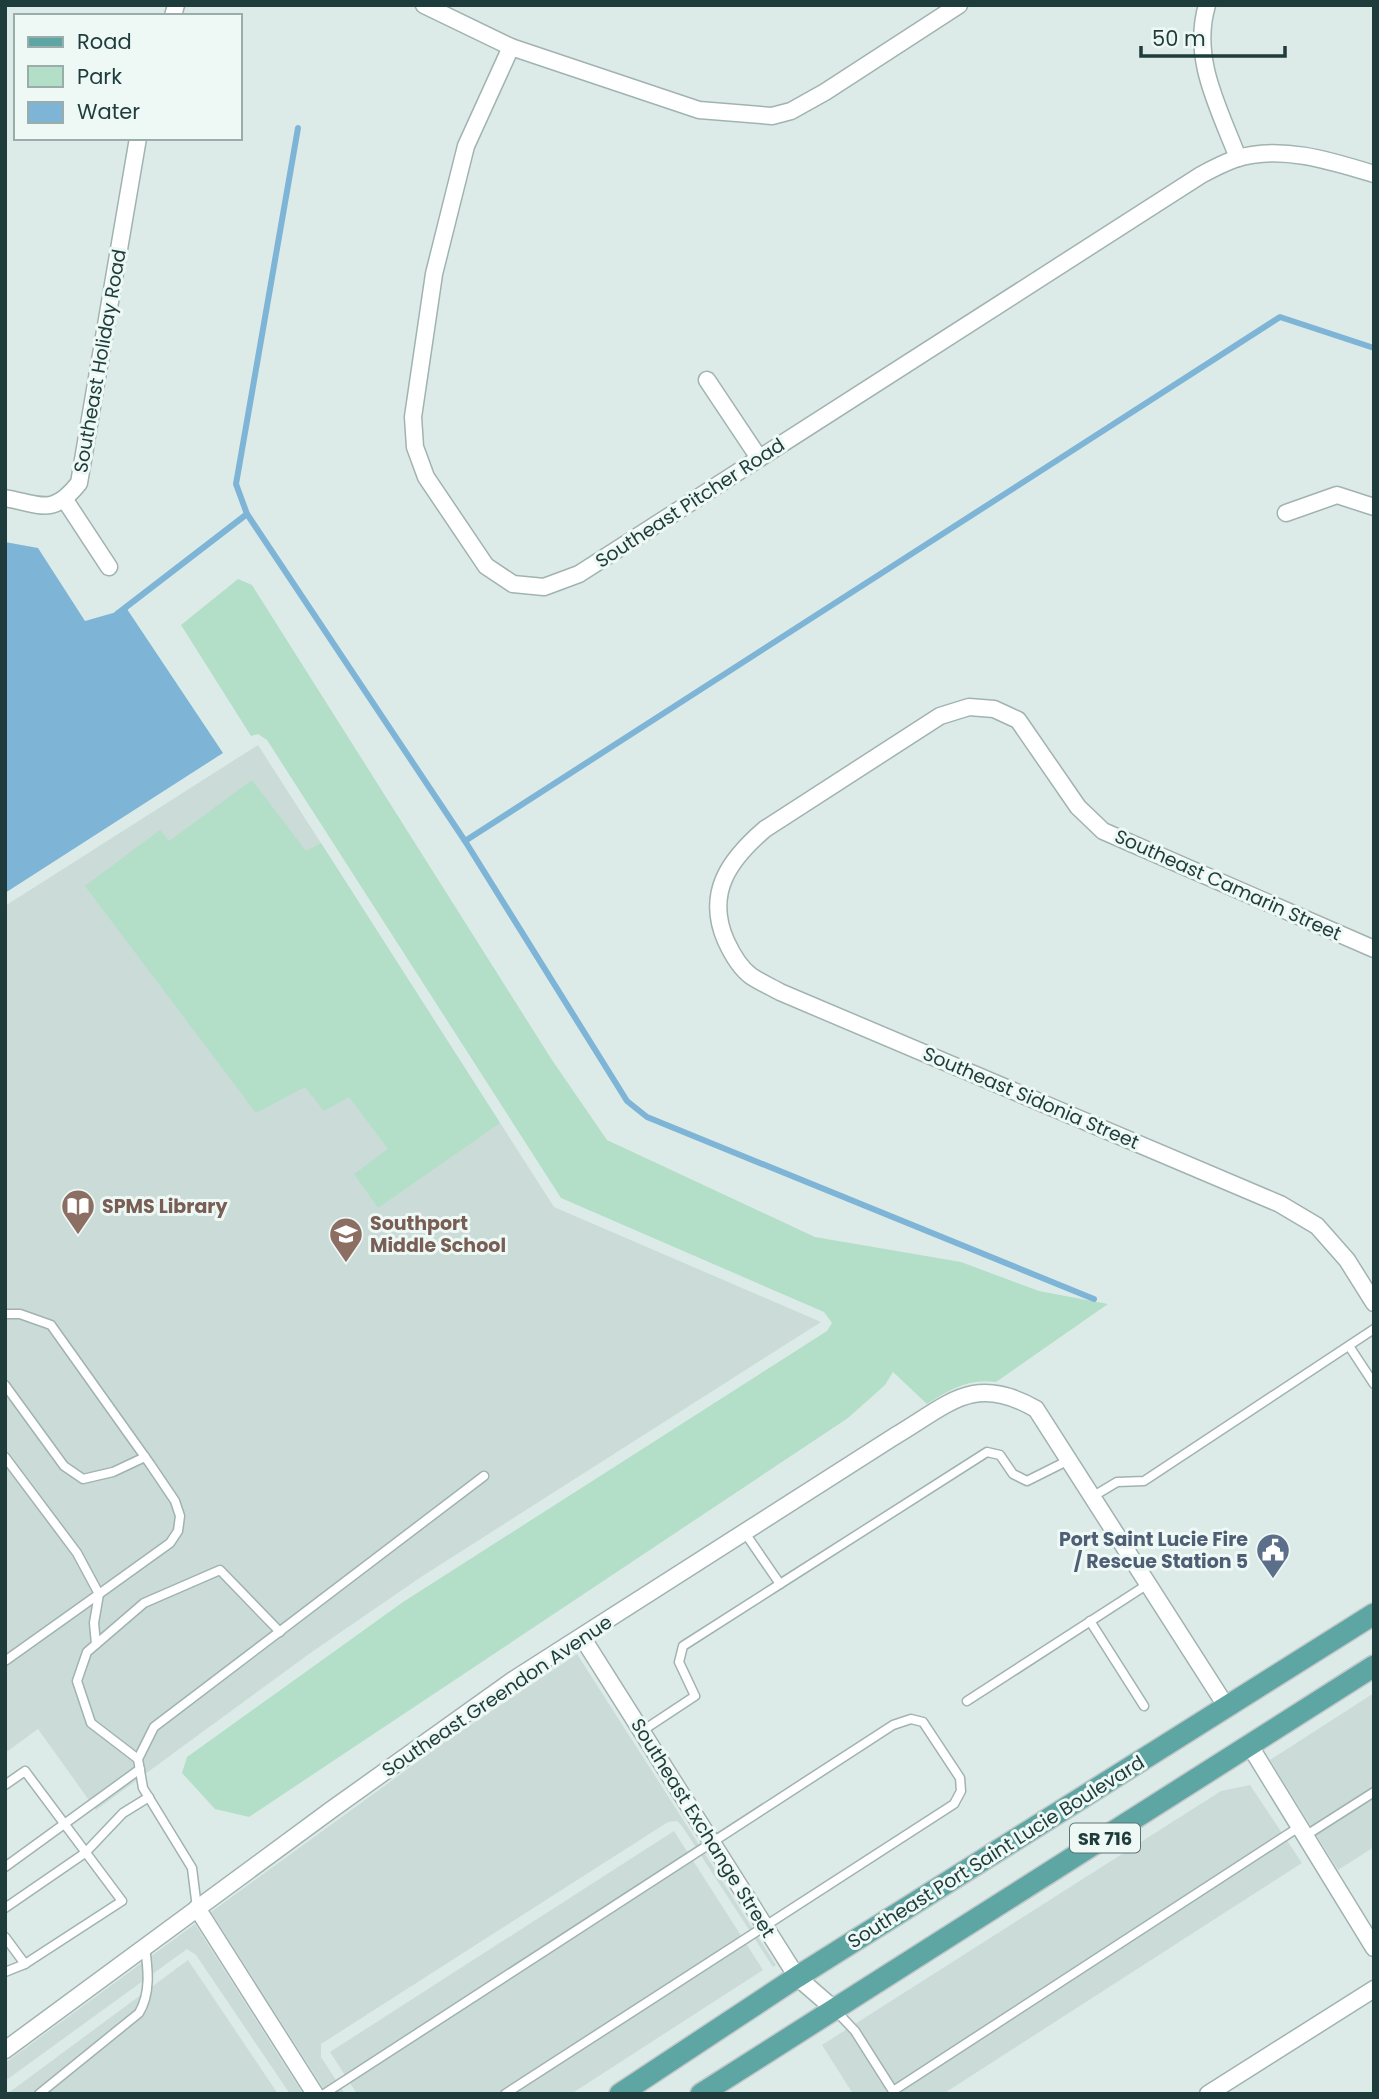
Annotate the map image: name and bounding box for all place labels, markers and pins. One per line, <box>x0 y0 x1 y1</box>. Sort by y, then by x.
library icon: SPMS Library <box>59 1187 97 1236</box>
place label: SPMS Library <box>102 1193 228 1220</box>
place label: Southport Middle School <box>370 1210 506 1259</box>
school or university icon: Southport Middle School <box>327 1215 365 1264</box>
place label: Port Saint Lucie Fire / Rescue Station 5 <box>1059 1526 1248 1575</box>
public building icon: Port Saint Lucie Fire / Rescue Station 5 <box>1254 1531 1292 1580</box>

